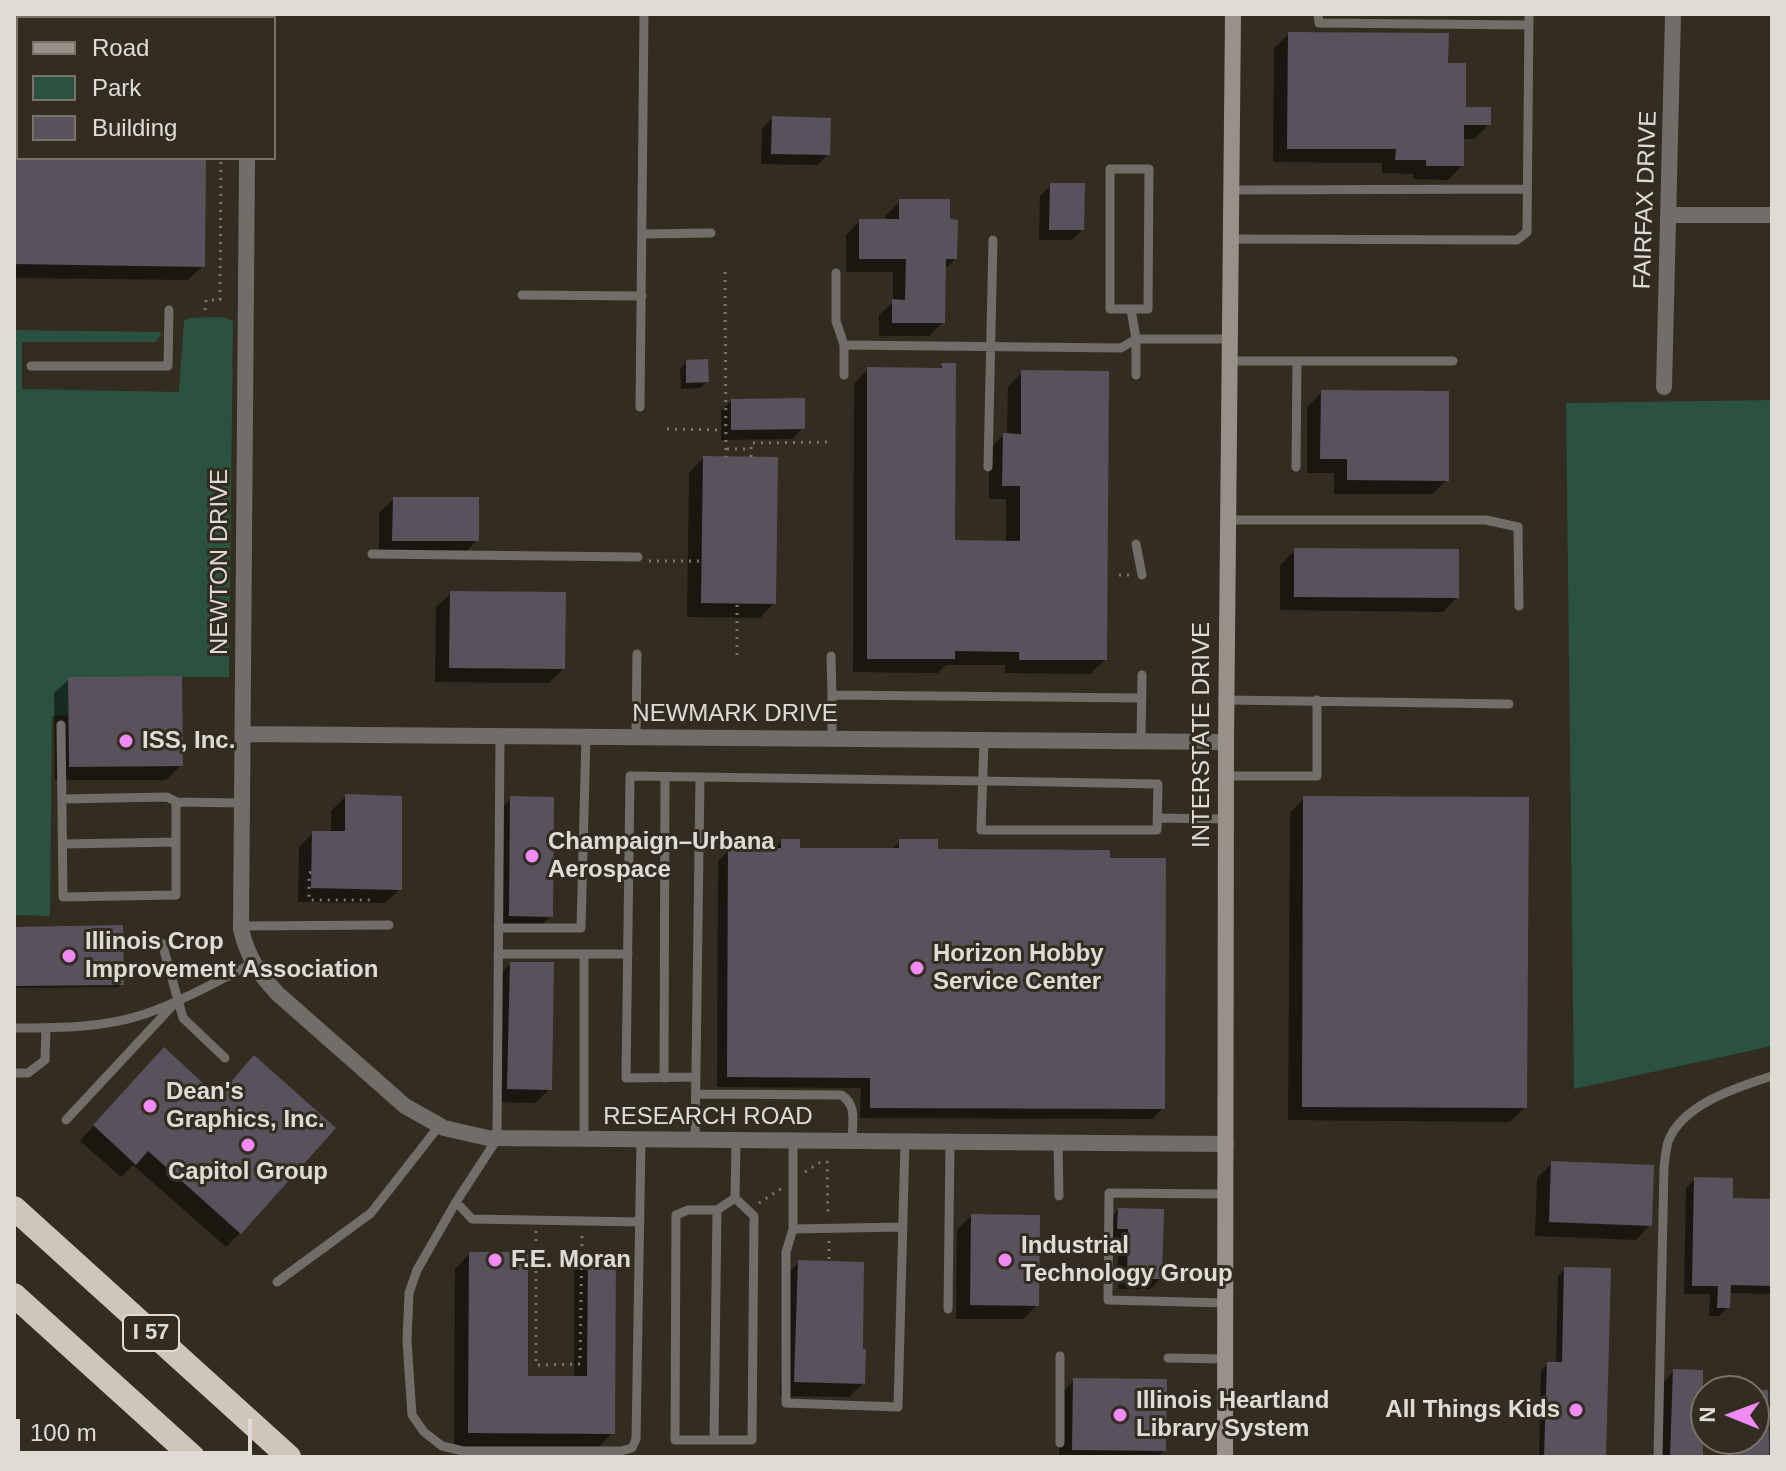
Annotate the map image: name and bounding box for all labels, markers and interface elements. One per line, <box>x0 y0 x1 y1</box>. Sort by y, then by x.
legend <box>16 16 276 160</box>
text: Road <box>92 34 149 61</box>
text: Park <box>92 74 141 101</box>
street label: FAIRFAX DRIVE <box>1628 110 1664 290</box>
text: Building <box>92 114 177 141</box>
street label: NEWTON DRIVE <box>206 469 234 655</box>
street label: INTERSTATE DRIVE <box>1188 622 1216 848</box>
street label: NEWMARK DRIVE <box>632 700 838 728</box>
place label: ISS, Inc. <box>142 727 235 755</box>
marker: ISS, Inc. <box>117 732 135 750</box>
place label: Champaign–Urbana Aerospace <box>548 828 775 884</box>
marker: Champaign–Urbana Aerospace <box>523 847 541 865</box>
place label: Illinois Crop Improvement Association <box>85 928 378 984</box>
place label: Horizon Hobby Service Center <box>933 940 1104 996</box>
marker: Illinois Crop Improvement Association <box>60 947 78 965</box>
marker: Horizon Hobby Service Center <box>908 959 926 977</box>
place label: Dean's Graphics, Inc. <box>166 1078 325 1134</box>
marker: Dean's Graphics, Inc. <box>141 1097 159 1115</box>
street label: RESEARCH ROAD <box>603 1103 813 1131</box>
marker: Capitol Group <box>239 1136 257 1154</box>
place label: Capitol Group <box>168 1158 328 1186</box>
place label: Industrial Technology Group <box>1021 1232 1233 1288</box>
place label: F.E. Moran <box>511 1246 631 1274</box>
marker: F.E. Moran <box>486 1251 504 1269</box>
marker: Industrial Technology Group <box>996 1251 1014 1269</box>
road number: I 57 <box>123 1315 179 1351</box>
north arrow <box>1690 1375 1770 1455</box>
place label: Illinois Heartland Library System <box>1136 1387 1329 1443</box>
place label: All Things Kids <box>1385 1396 1560 1424</box>
marker: All Things Kids <box>1567 1401 1585 1419</box>
scale bar <box>20 1403 256 1453</box>
marker: Illinois Heartland Library System <box>1111 1406 1129 1424</box>
text: N <box>1695 1406 1720 1423</box>
text: 100 m <box>30 1419 97 1446</box>

